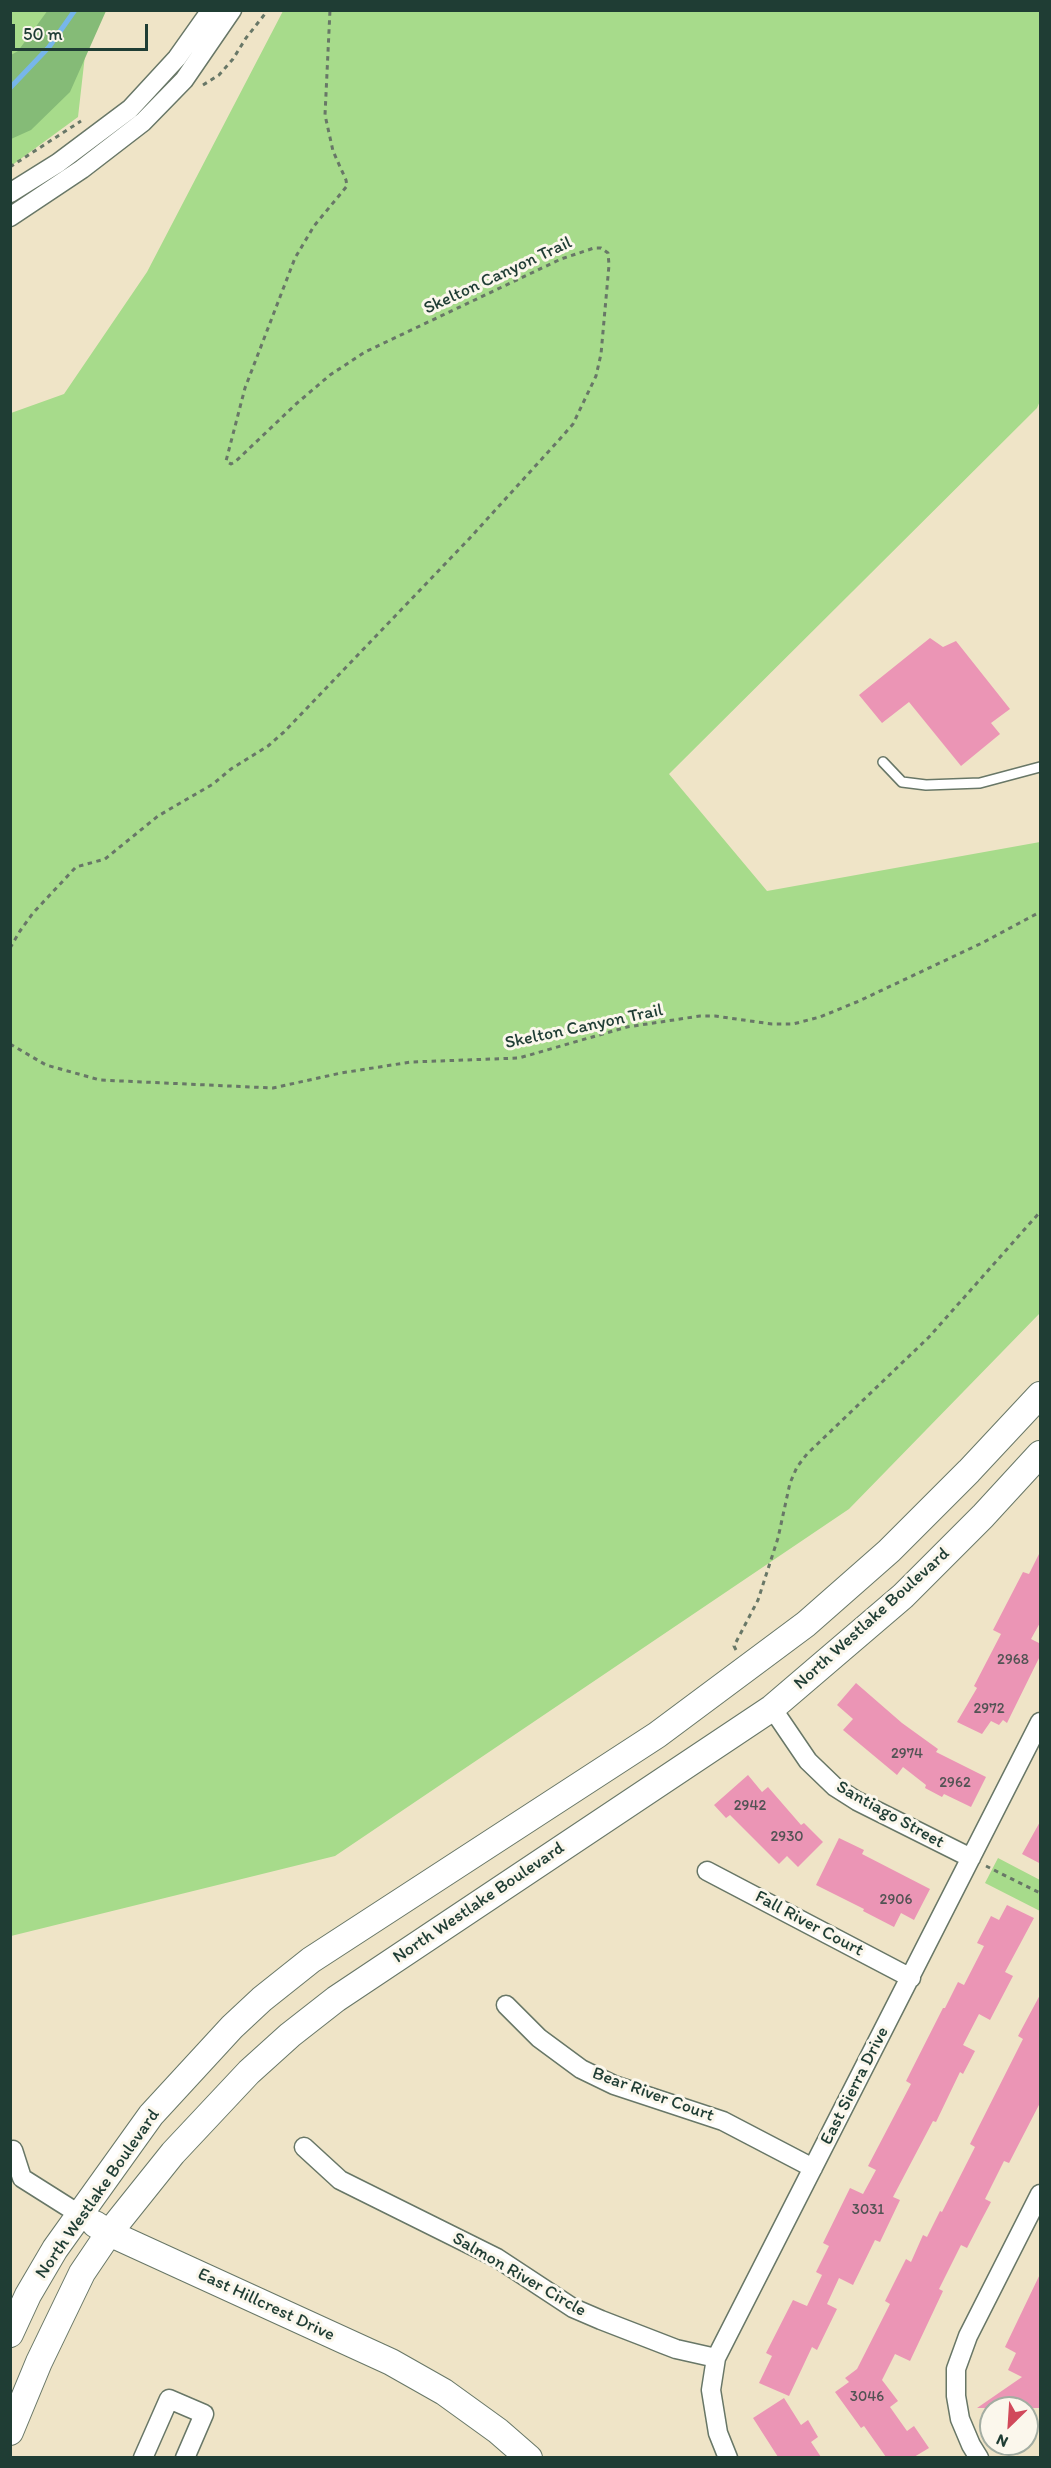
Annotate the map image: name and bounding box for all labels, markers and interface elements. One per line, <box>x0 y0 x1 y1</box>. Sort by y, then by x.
scale bar <box>15 12 152 50</box>
text: 50 m <box>23 23 63 45</box>
street label: Skelton Canyon Trail <box>420 232 576 320</box>
street label: Skelton Canyon Trail <box>503 1000 665 1054</box>
street label: North Westlake Boulevard <box>790 1543 954 1695</box>
house number: 2968 <box>997 1651 1029 1669</box>
house number: 2972 <box>973 1700 1005 1718</box>
house number: 2974 <box>891 1745 923 1763</box>
house number: 2962 <box>939 1774 971 1792</box>
street label: Santiago Street <box>832 1776 948 1854</box>
house number: 2942 <box>734 1797 766 1815</box>
house number: 2930 <box>770 1828 804 1846</box>
street label: North Westlake Boulevard <box>389 1838 569 1968</box>
street label: Fall River Court <box>751 1886 867 1962</box>
house number: 2906 <box>880 1891 912 1909</box>
street label: East Sierra Drive <box>816 2024 894 2148</box>
street label: Bear River Court <box>589 2063 717 2127</box>
street label: North Westlake Boulevard <box>31 2105 165 2283</box>
house number: 3031 <box>852 2201 884 2219</box>
street label: Salmon River Circle <box>448 2228 590 2322</box>
street label: East Hillcrest Drive <box>194 2264 338 2346</box>
house number: 3046 <box>850 2388 884 2406</box>
north arrow <box>979 2396 1039 2456</box>
text: N <box>993 2430 1011 2452</box>

